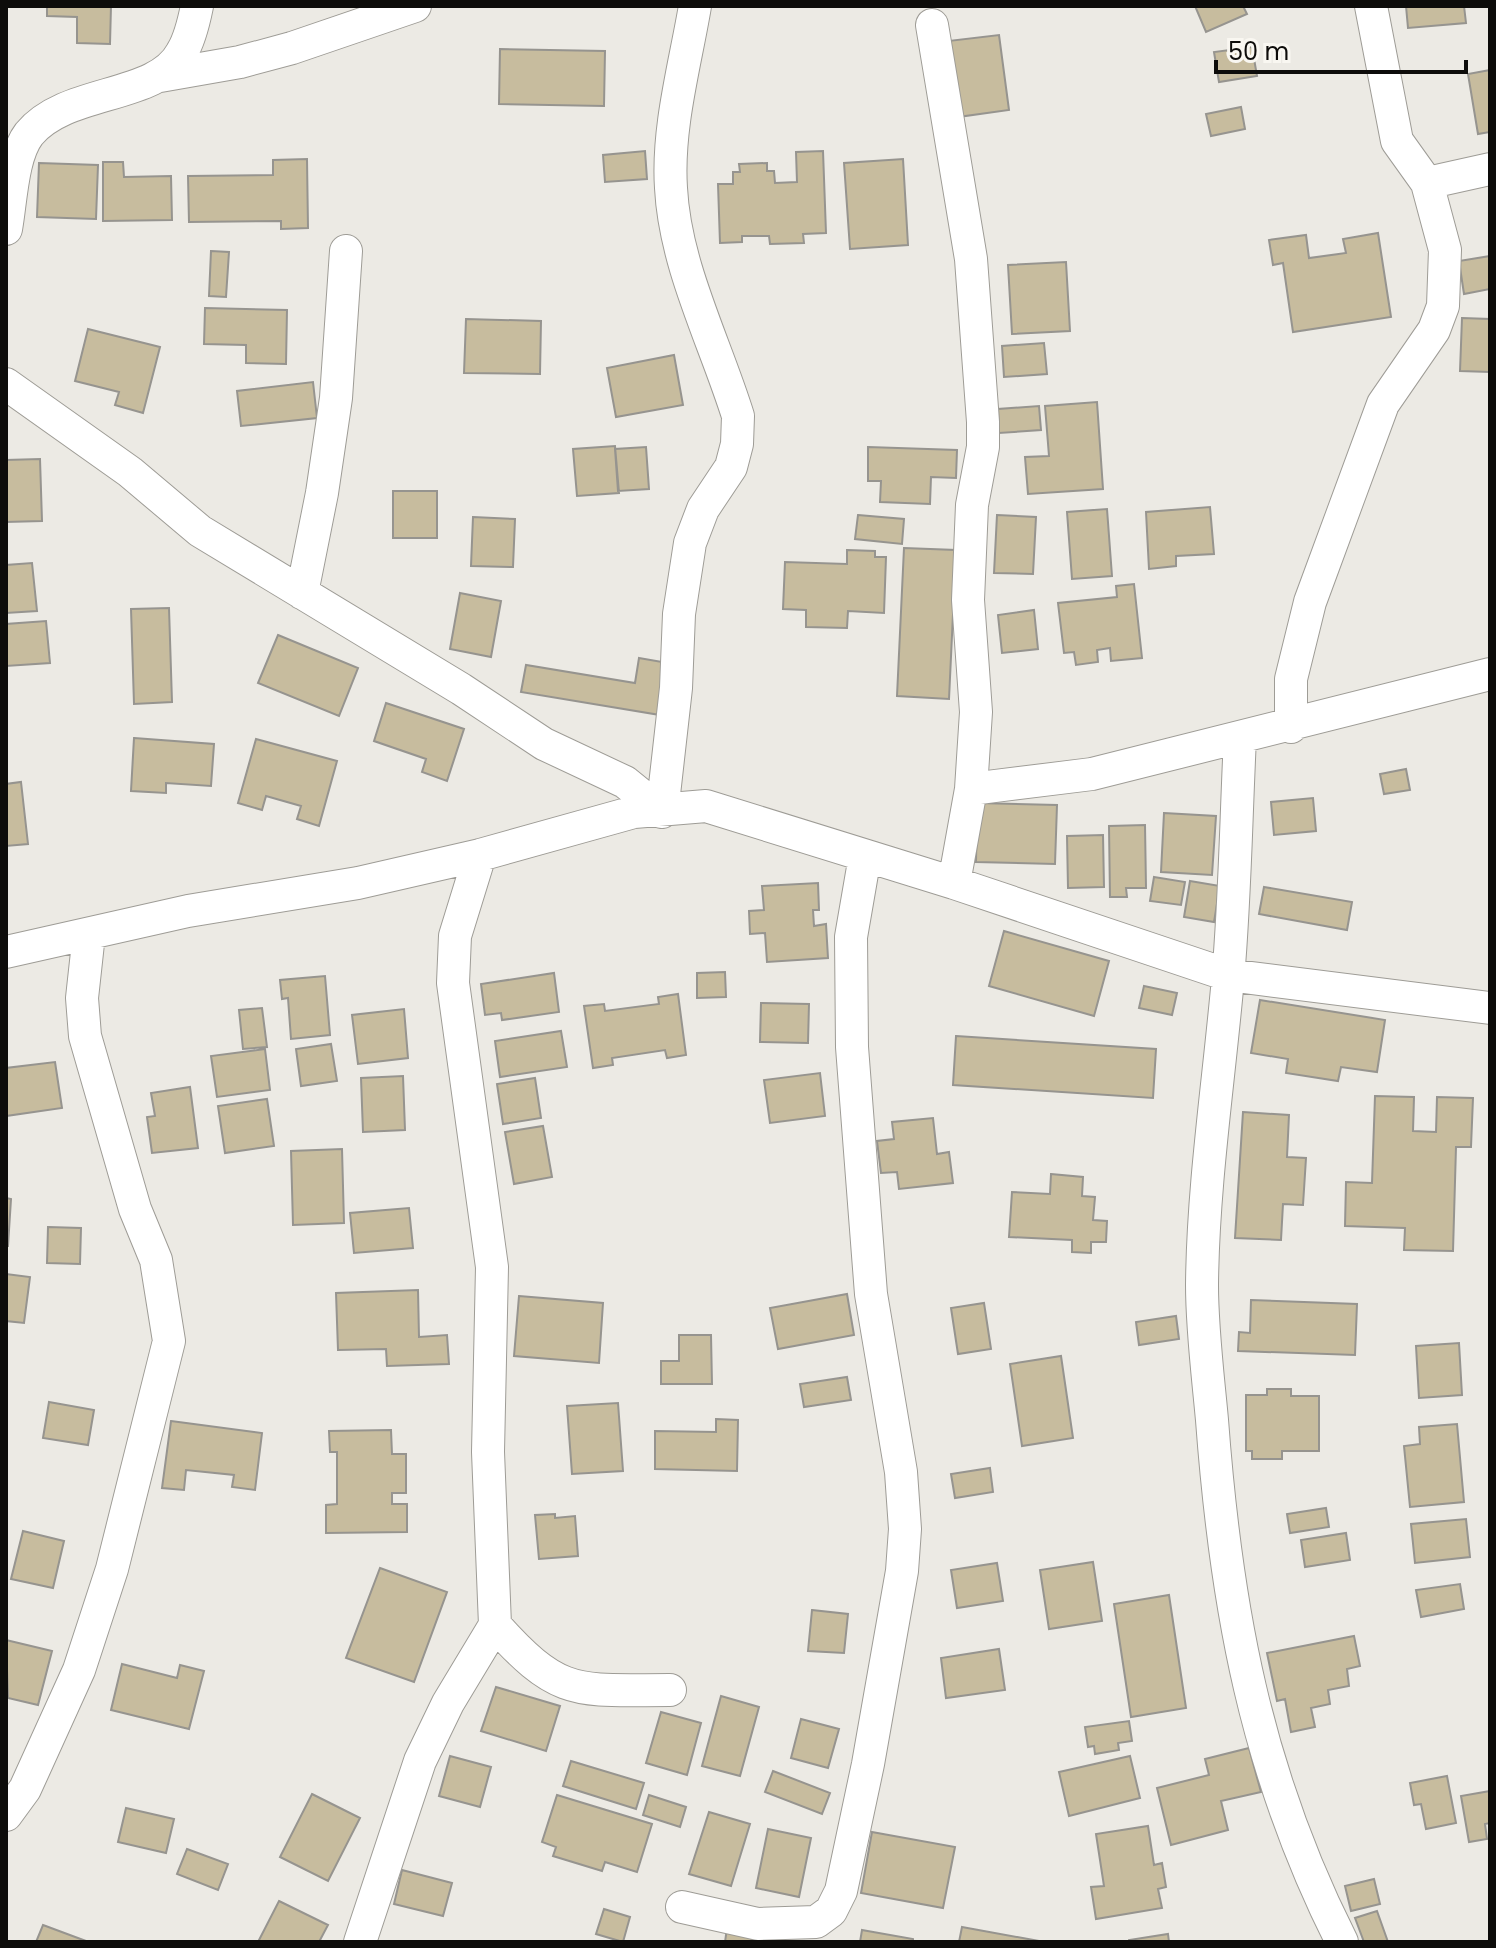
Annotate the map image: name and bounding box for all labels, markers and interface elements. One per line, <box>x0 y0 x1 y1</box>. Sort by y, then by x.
scale bar <box>1216 24 1466 74</box>
text: 50 m <box>1228 35 1289 68</box>

